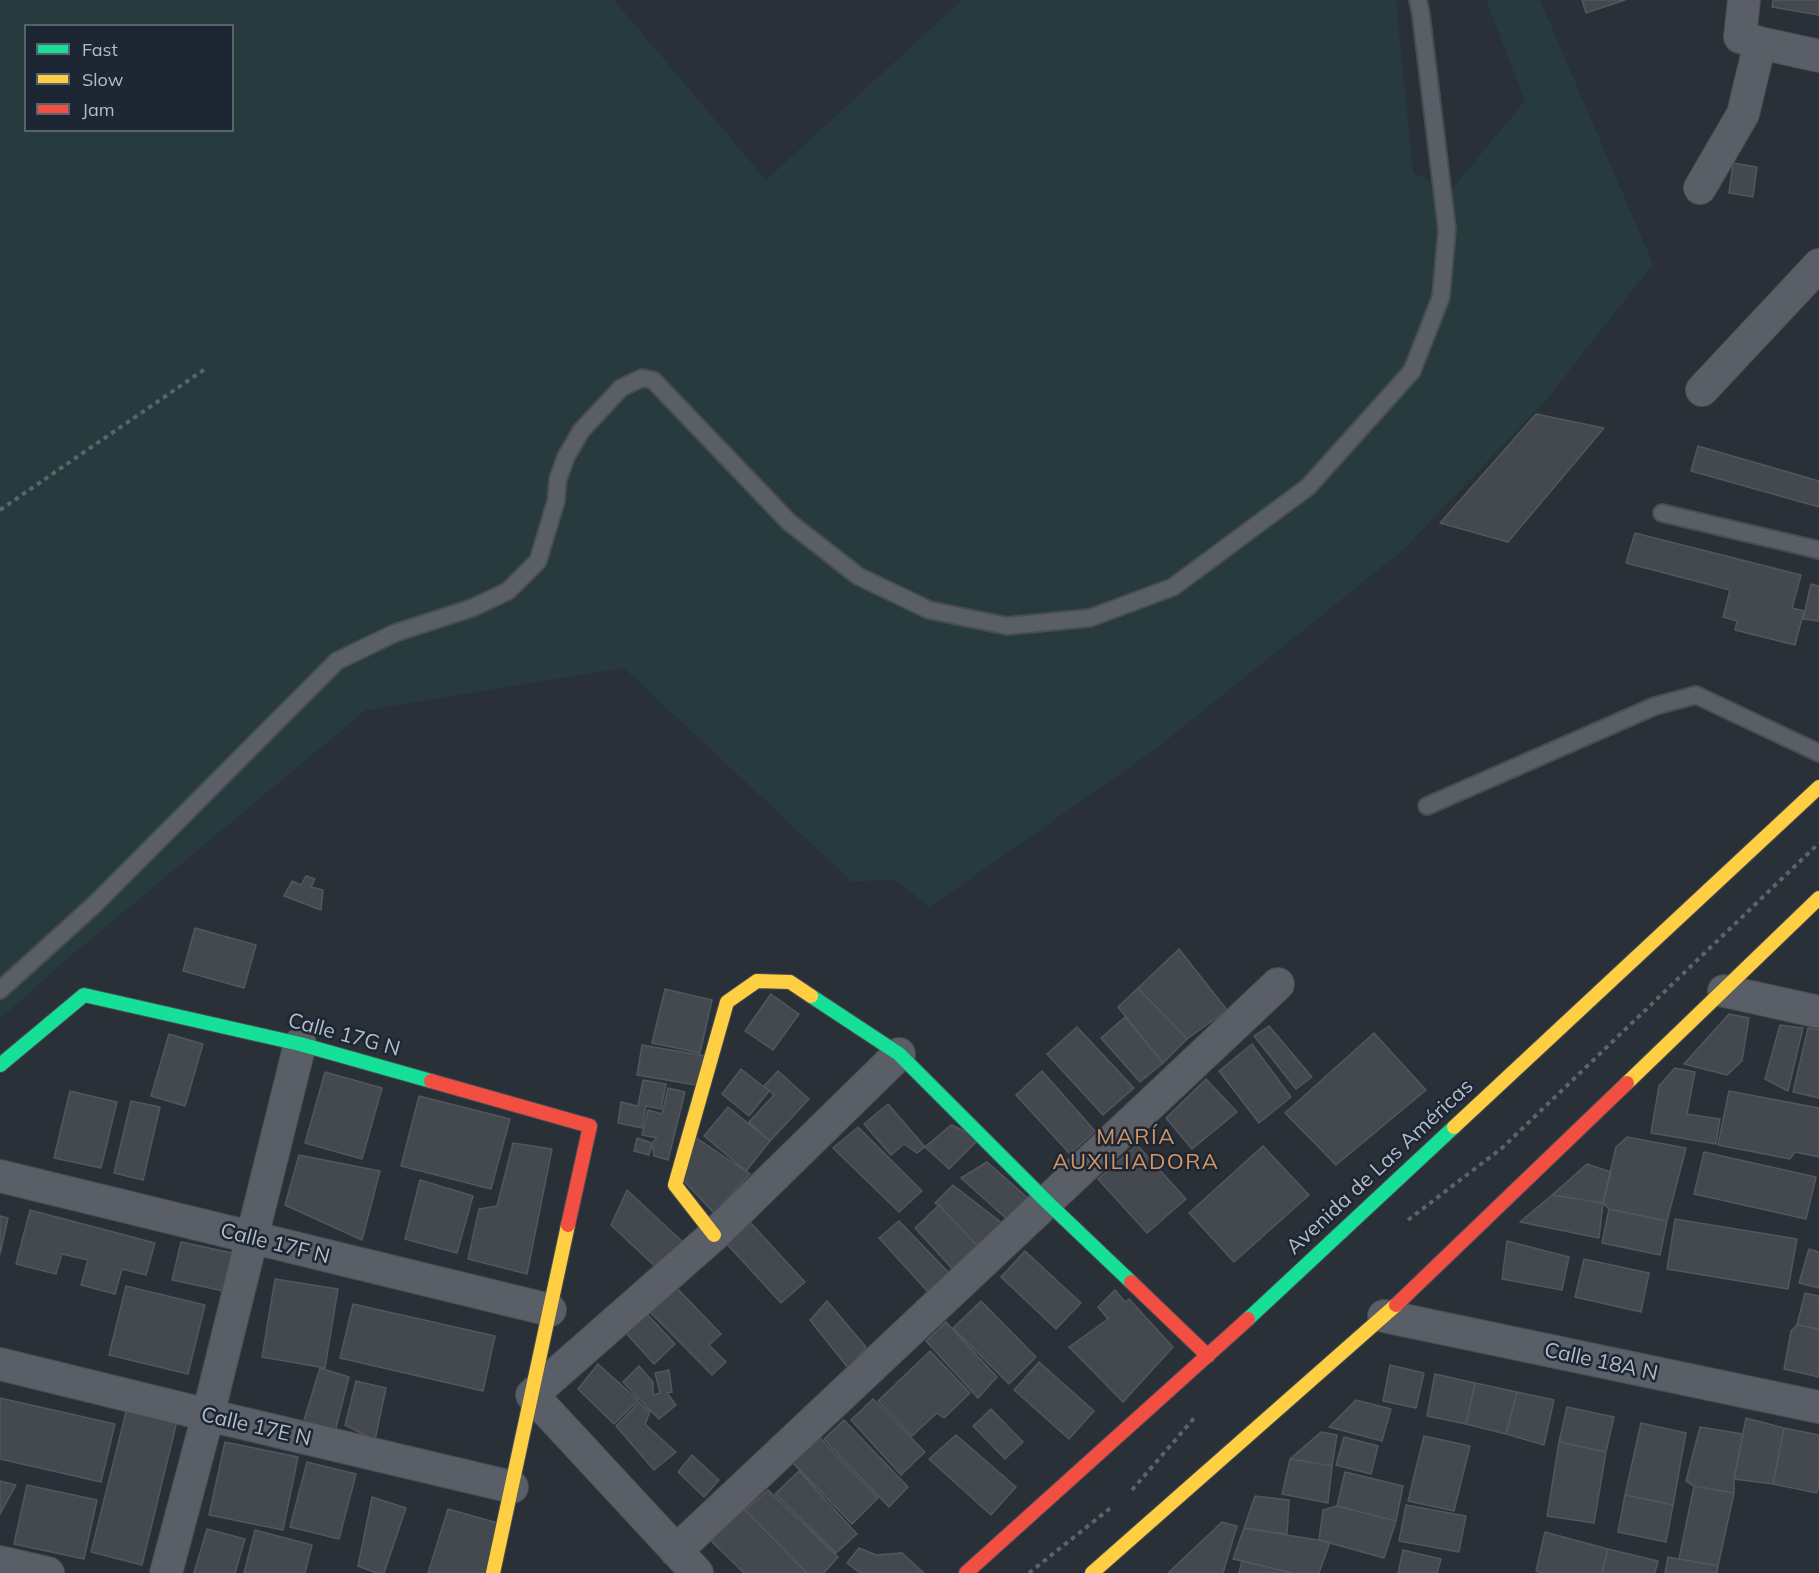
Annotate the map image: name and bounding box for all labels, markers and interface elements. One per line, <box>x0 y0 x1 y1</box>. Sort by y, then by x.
legend <box>24 24 234 132</box>
text: Fast <box>82 38 118 61</box>
text: Slow <box>82 68 123 91</box>
text: Jam <box>82 98 115 121</box>
street label: Calle 17G N <box>285 1008 403 1062</box>
street label: Avenida de Las Américas <box>1281 1074 1479 1260</box>
district label: MARÍA AUXILIADORA <box>1053 1124 1219 1176</box>
street label: Calle 17F N <box>218 1218 332 1270</box>
street label: Calle 18A N <box>1542 1338 1660 1386</box>
street label: Calle 17E N <box>198 1402 314 1452</box>

